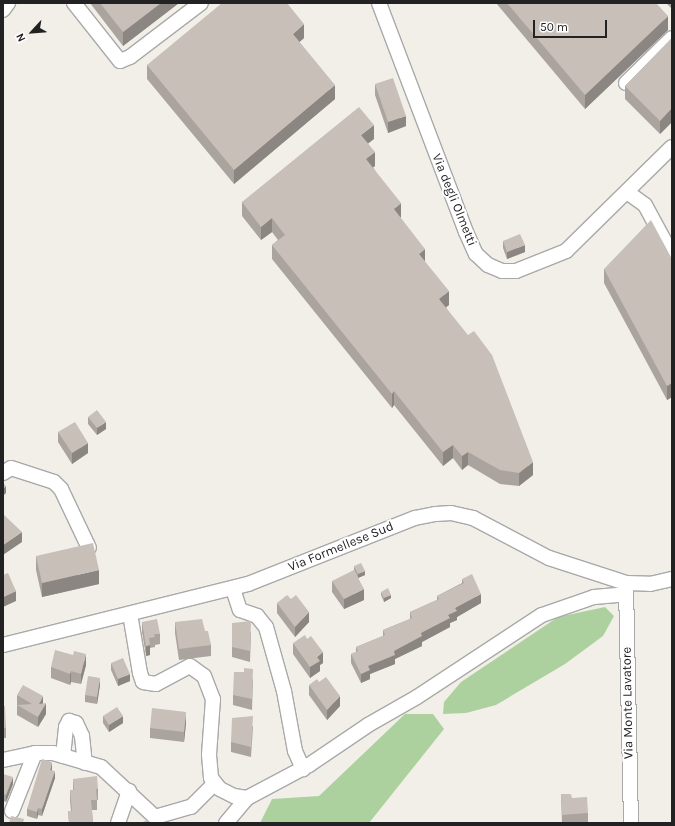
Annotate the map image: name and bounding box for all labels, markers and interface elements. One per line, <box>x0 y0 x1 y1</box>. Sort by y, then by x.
north arrow <box>12 12 52 52</box>
scale bar <box>535 12 609 38</box>
text: 50 m <box>540 20 568 34</box>
text: N <box>13 31 28 44</box>
street label: Via degli Olmetti <box>428 152 480 248</box>
street label: Via Formellese Sud <box>286 519 396 575</box>
street label: Via Monte Lavatore <box>619 647 637 759</box>

